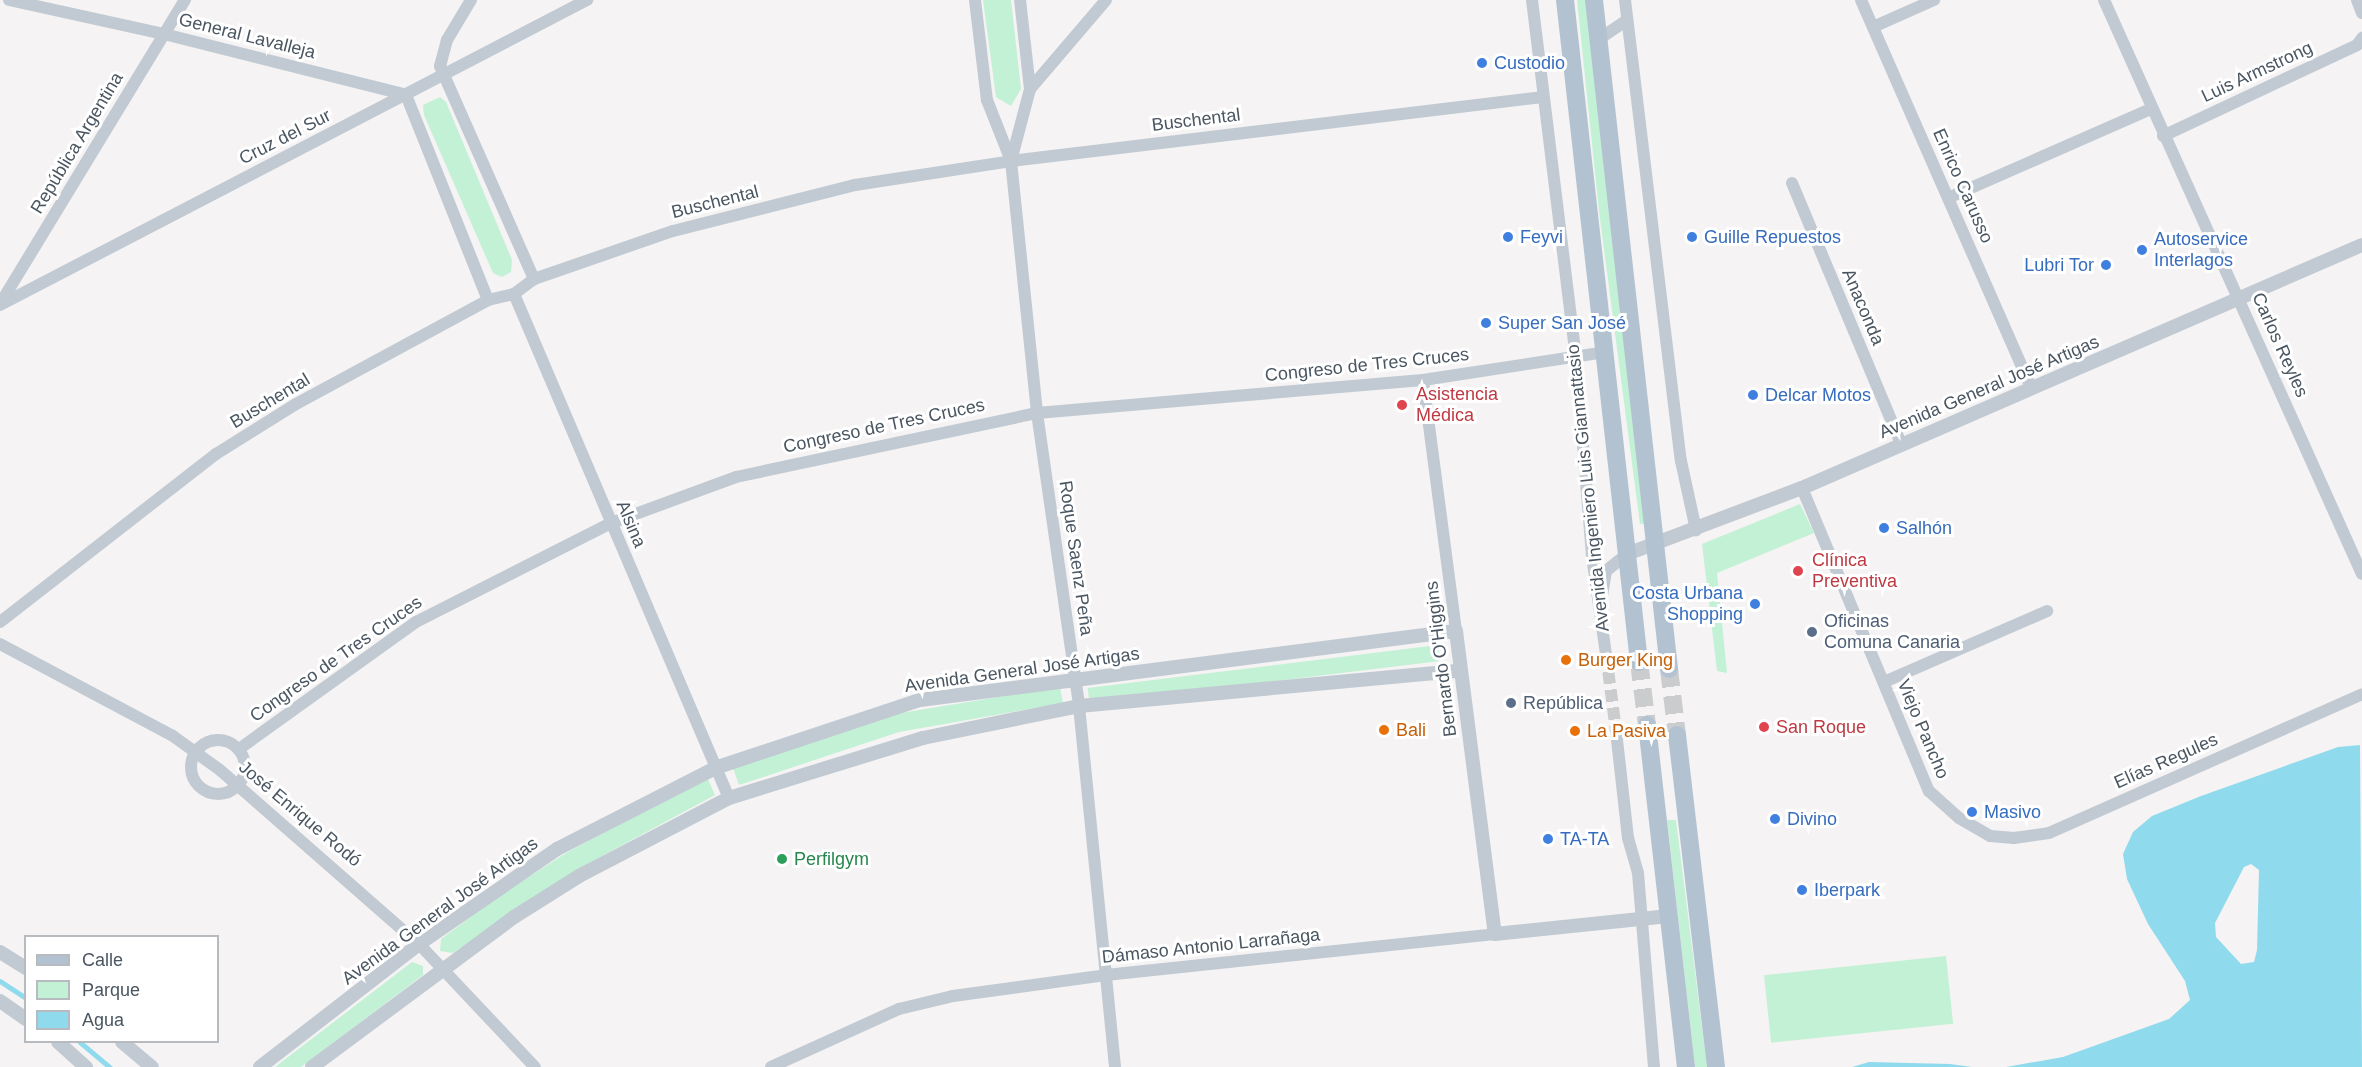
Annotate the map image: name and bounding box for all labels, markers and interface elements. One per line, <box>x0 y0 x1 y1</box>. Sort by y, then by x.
street label: General Lavalleja <box>176 9 318 63</box>
street label: Luis Armstrong <box>2198 37 2316 107</box>
place label: Custodio <box>1494 52 1565 74</box>
marker: Custodio <box>1475 56 1489 70</box>
street label: República Argentina <box>26 68 128 218</box>
street label: Buschental <box>1150 104 1242 136</box>
street label: Cruz del Sur <box>236 105 334 169</box>
street label: Enrico Carusso <box>1928 125 1998 247</box>
street label: Buschental <box>669 181 761 223</box>
place label: Feyvi <box>1520 226 1563 248</box>
place label: Guille Repuestos <box>1704 226 1841 248</box>
place label: Autoservice Interlagos <box>2154 229 2248 272</box>
marker: Feyvi <box>1501 230 1515 244</box>
marker: Guille Repuestos <box>1685 230 1699 244</box>
marker: Autoservice Interlagos <box>2135 243 2149 257</box>
place label: Lubri Tor <box>2024 254 2094 276</box>
marker: Lubri Tor <box>2099 258 2113 272</box>
street label: Anaconda <box>1837 265 1889 349</box>
street label: Carlos Reyles <box>2247 289 2313 401</box>
place label: Super San José <box>1498 312 1626 334</box>
marker: Super San José <box>1479 316 1493 330</box>
street label: Avenida General José Artigas <box>1875 331 2103 443</box>
street label: Avenida Ingeniero Luis Giannattasio <box>1562 343 1614 633</box>
street label: Congreso de Tres Cruces <box>1264 344 1470 386</box>
street label: Buschental <box>226 369 314 433</box>
place label: Asistencia Médica <box>1416 384 1498 426</box>
place label: Delcar Motos <box>1765 384 1871 406</box>
marker: Delcar Motos <box>1746 388 1760 402</box>
street label: Congreso de Tres Cruces <box>781 394 987 458</box>
marker: Asistencia Médica <box>1393 396 1411 414</box>
street label: Roque Saenz Peña <box>1054 479 1098 637</box>
street label: Alsina <box>611 497 651 551</box>
place label: Salhón <box>1896 517 1952 539</box>
marker: Salhón <box>1877 521 1891 535</box>
place label: Clínica Preventiva <box>1812 550 1897 592</box>
marker: Clínica Preventiva <box>1789 562 1807 580</box>
street label: Bernardo O'Higgins <box>1421 580 1461 738</box>
place label: Costa Urbana Shopping <box>1632 583 1743 626</box>
street label: Congreso de Tres Cruces <box>246 591 426 727</box>
marker: Costa Urbana Shopping <box>1748 597 1762 611</box>
place label: Oficinas Comuna Canaria <box>1824 611 1960 654</box>
marker: Oficinas Comuna Canaria <box>1805 625 1819 639</box>
street label: Avenida General José Artigas <box>903 643 1141 697</box>
place label: Burger King <box>1578 649 1673 671</box>
marker: Burger King <box>1559 653 1573 667</box>
street label: Viejo Pancho <box>1892 676 1954 782</box>
place label: República <box>1523 692 1603 714</box>
marker: República <box>1504 696 1518 710</box>
place label: San Roque <box>1776 716 1866 738</box>
place label: Bali <box>1396 719 1426 741</box>
place label: La Pasiva <box>1587 720 1666 742</box>
marker: San Roque <box>1757 720 1771 734</box>
marker: Bali <box>1377 723 1391 737</box>
marker: La Pasiva <box>1568 724 1582 738</box>
street label: Elías Regules <box>2111 729 2221 793</box>
street label: José Enrique Rodó <box>234 757 366 871</box>
place label: Masivo <box>1984 801 2041 823</box>
marker: Masivo <box>1965 805 1979 819</box>
place label: Divino <box>1787 808 1837 830</box>
marker: Divino <box>1768 812 1782 826</box>
place label: TA-TA <box>1560 828 1609 850</box>
street label: Avenida General José Artigas <box>337 832 543 990</box>
marker: TA-TA <box>1541 832 1555 846</box>
place label: Perfilgym <box>794 848 869 870</box>
marker: Perfilgym <box>775 852 789 866</box>
place label: Iberpark <box>1814 879 1880 901</box>
marker: Iberpark <box>1795 883 1809 897</box>
street label: Dámaso Antonio Larrañaga <box>1100 924 1322 968</box>
legend <box>24 935 219 1043</box>
text: Calle <box>82 950 123 970</box>
text: Parque <box>82 980 140 1000</box>
text: Agua <box>82 1010 124 1030</box>

